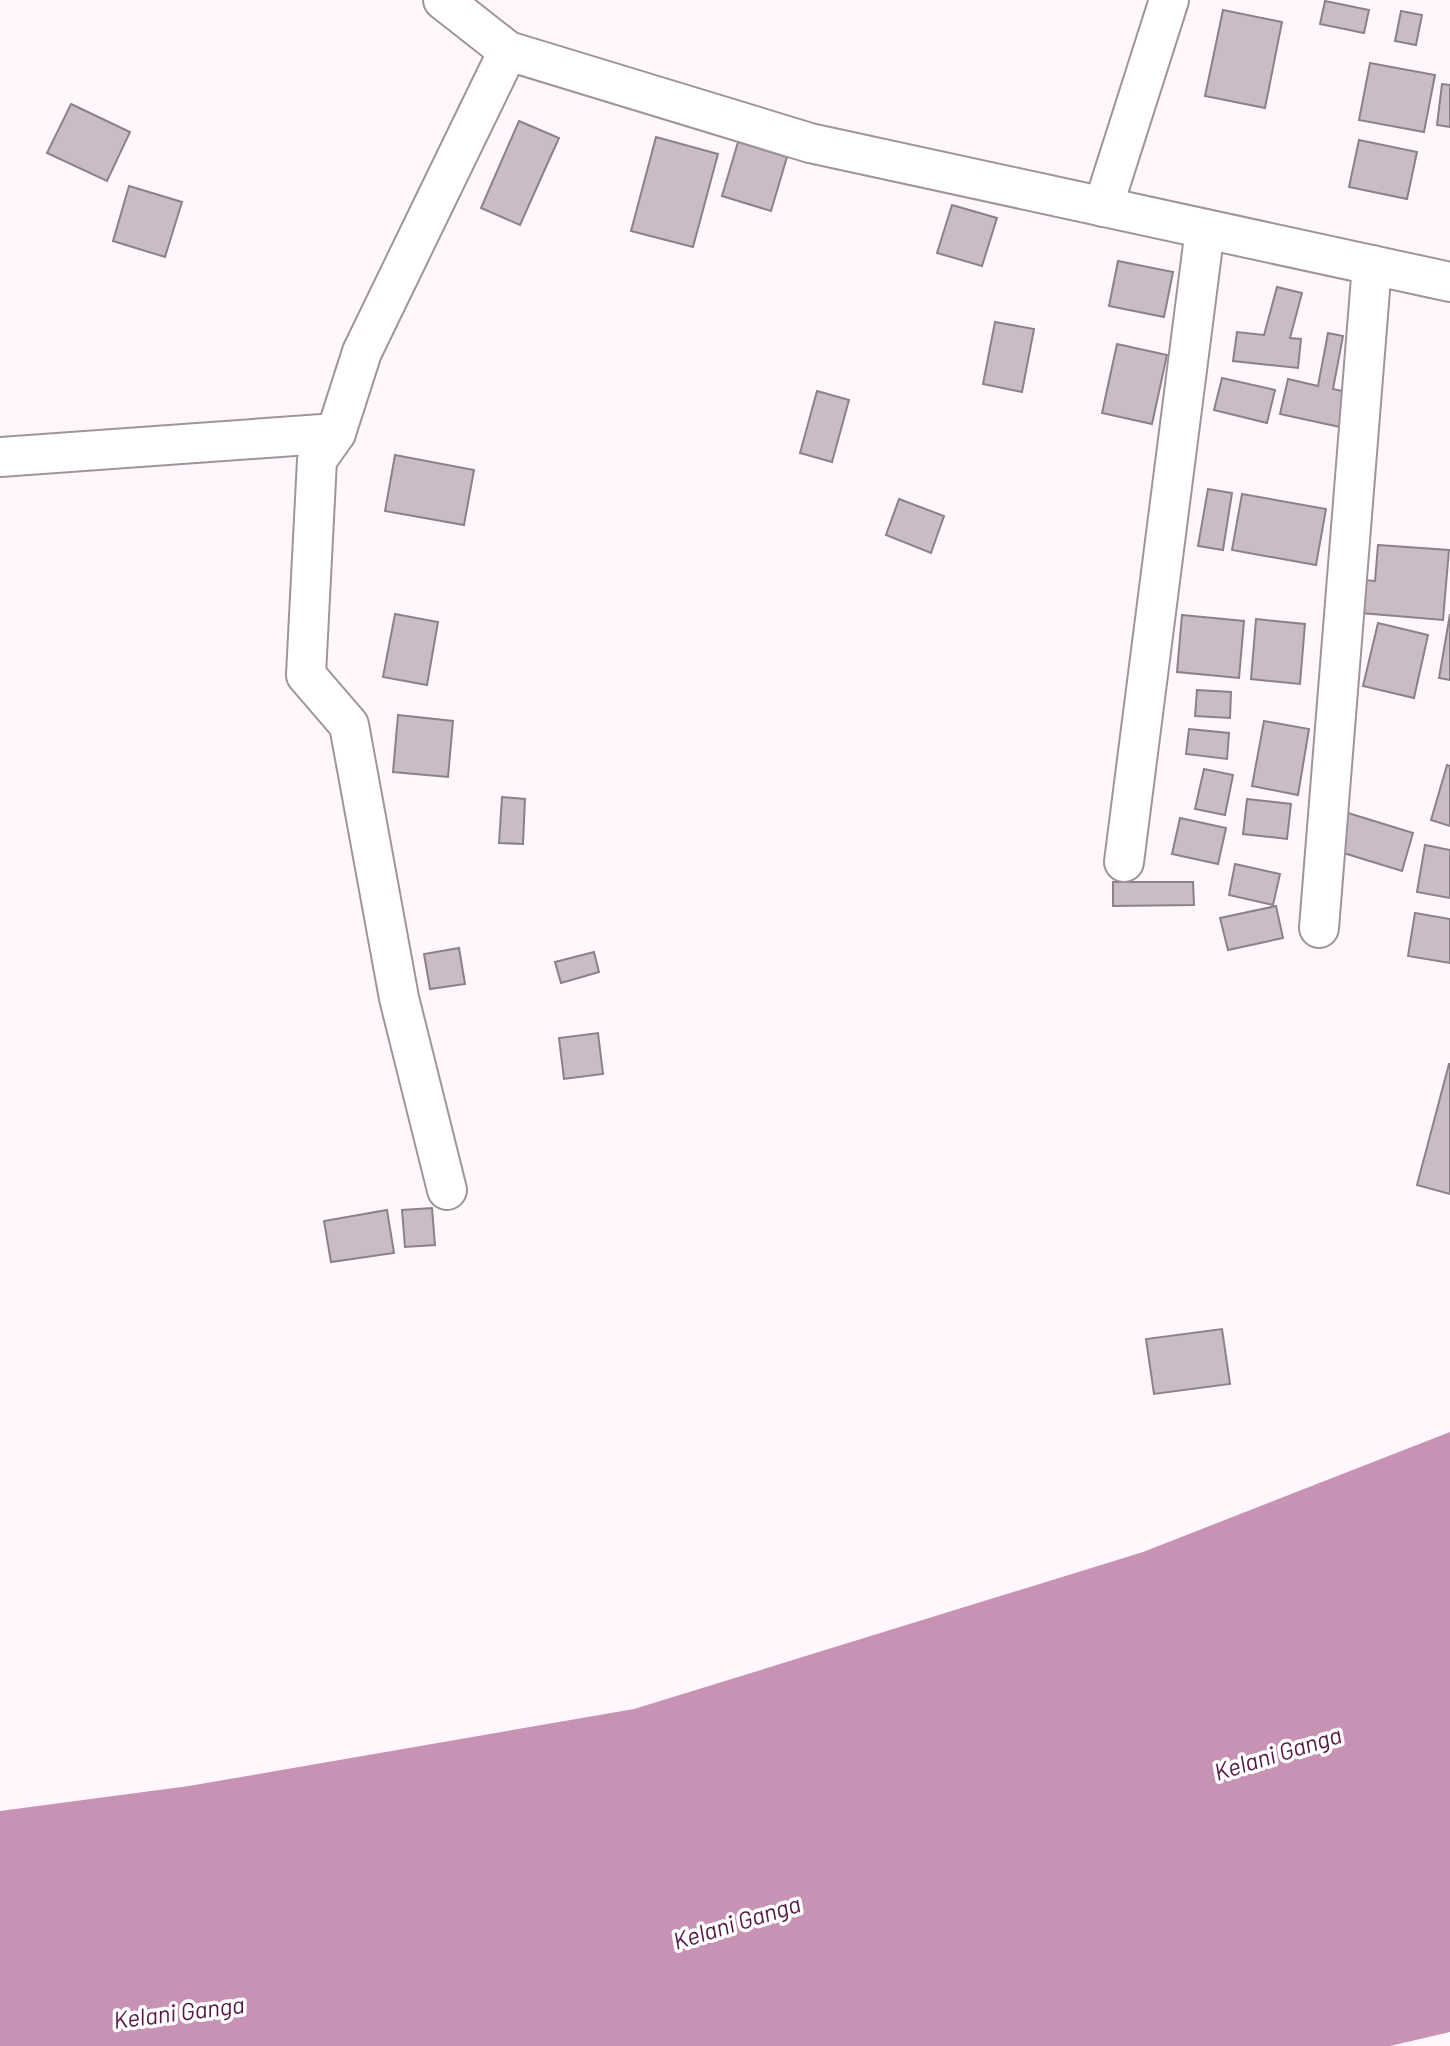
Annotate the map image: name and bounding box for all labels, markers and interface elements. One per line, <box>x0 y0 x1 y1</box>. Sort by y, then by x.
water label: Kelani Ganga <box>1210 1719 1345 1786</box>
water label: Kelani Ganga <box>669 1888 804 1955</box>
water label: Kelani Ganga <box>112 1989 246 2034</box>

